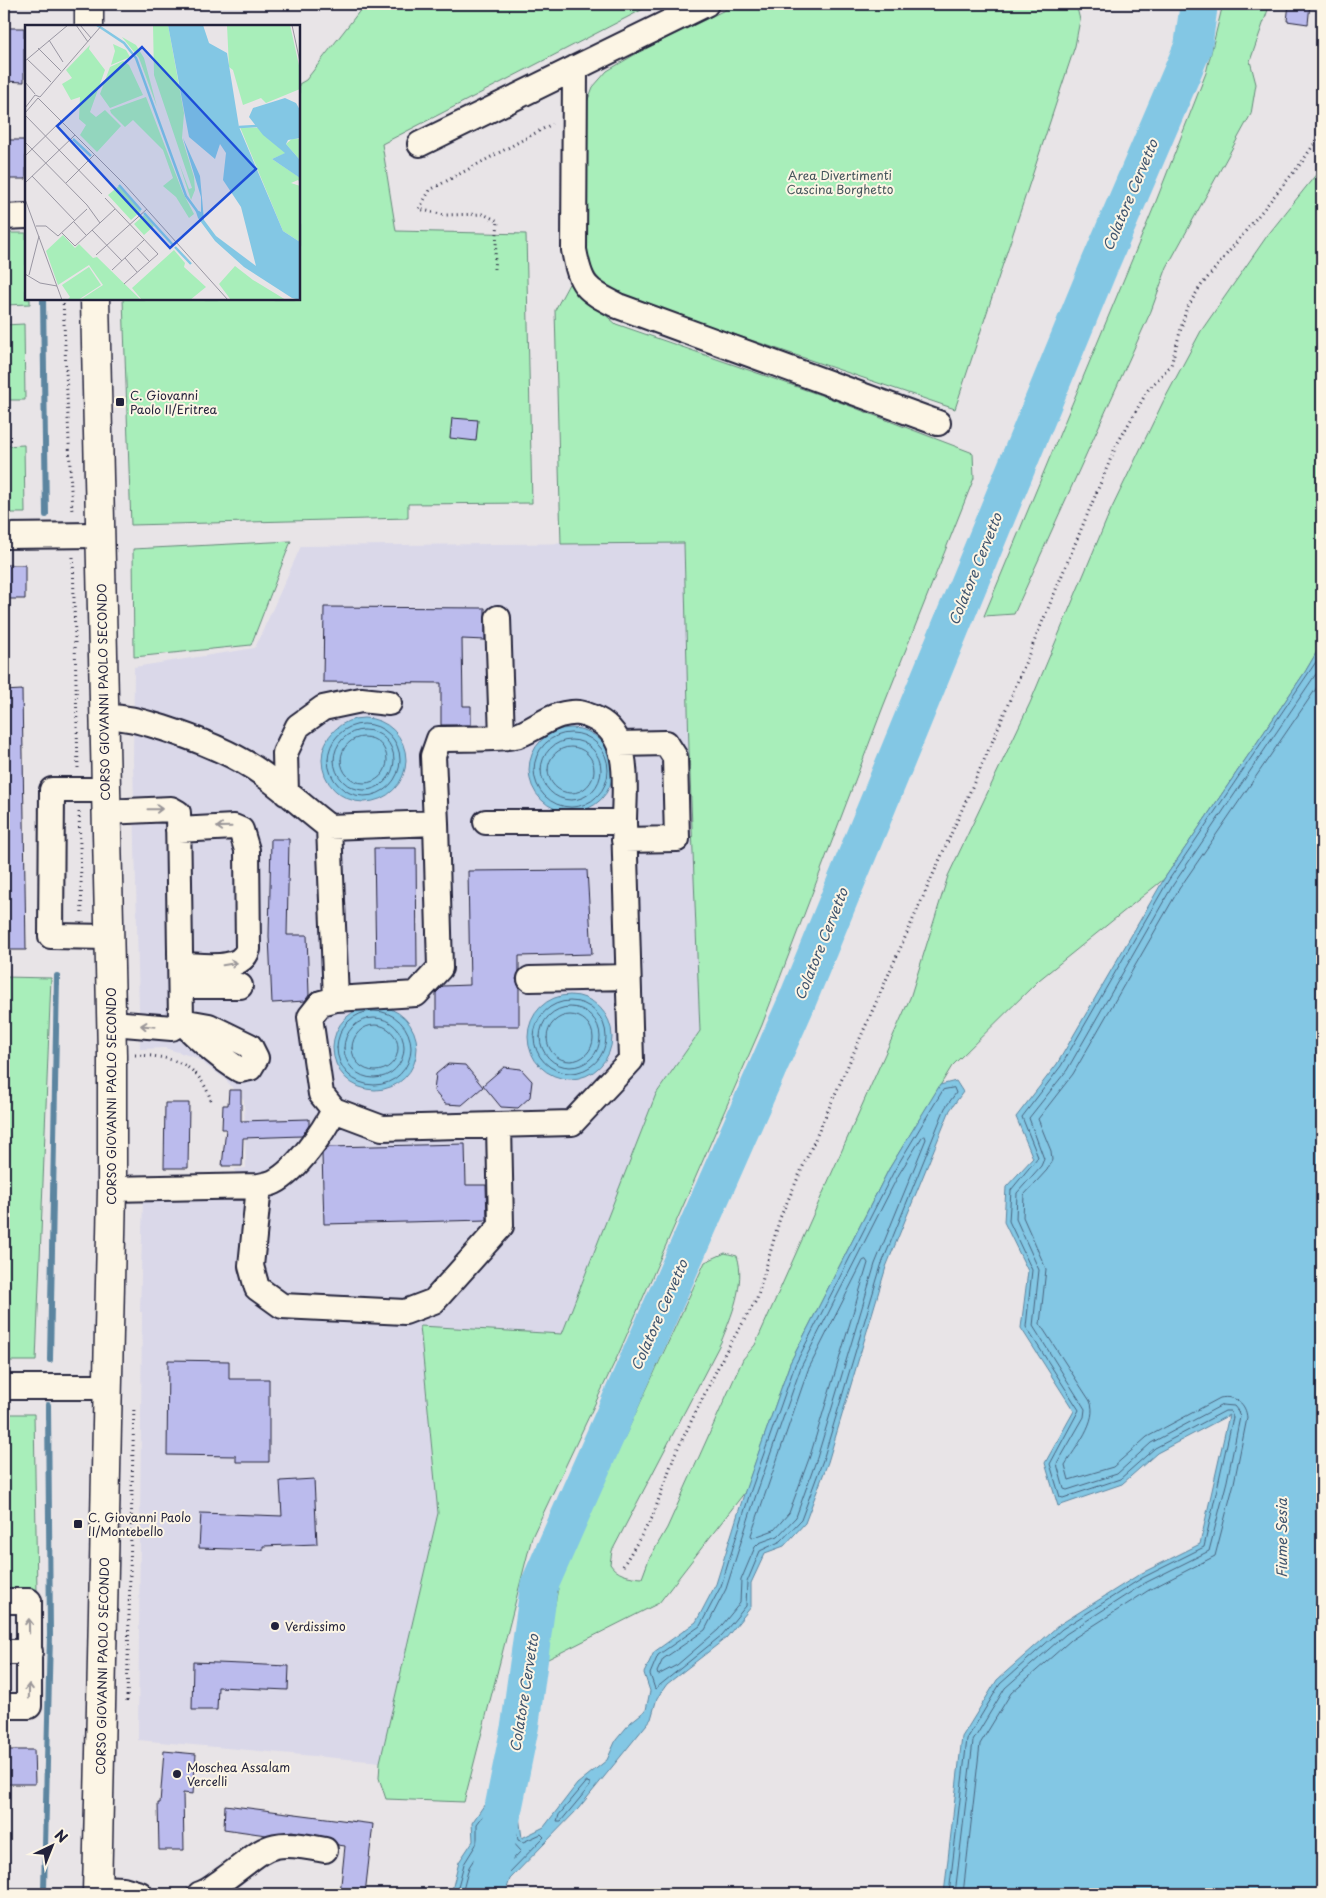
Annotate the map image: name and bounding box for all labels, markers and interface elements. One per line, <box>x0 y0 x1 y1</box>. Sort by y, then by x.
inset map <box>25 25 300 300</box>
water label: Colatore Cervetto <box>1097 135 1163 254</box>
park label: Area Divertimenti Cascina Borghetto <box>787 166 894 198</box>
place label: C. Giovanni Paolo II/Eritrea <box>130 386 218 418</box>
marker: C. Giovanni Paolo II/Eritrea <box>114 396 126 408</box>
water label: Colatore Cervetto <box>943 509 1008 628</box>
street label: CORSO GIOVANNI PAOLO SECONDO <box>92 583 114 801</box>
one-way arrow <box>146 804 162 814</box>
one-way arrow <box>217 822 233 832</box>
water label: Colatore Cervetto <box>789 884 854 1003</box>
one-way arrow <box>222 958 238 968</box>
street label: CORSO GIOVANNI PAOLO SECONDO <box>102 987 120 1205</box>
one-way arrow <box>141 1021 157 1031</box>
water label: Colatore Cervetto <box>625 1255 693 1374</box>
water label: Fiume Sesia <box>1271 1498 1292 1578</box>
place label: C. Giovanni Paolo II/Montebello <box>88 1508 191 1540</box>
marker: C. Giovanni Paolo II/Montebello <box>72 1518 84 1530</box>
street label: CORSO GIOVANNI PAOLO SECONDO <box>91 1557 113 1775</box>
place label: Verdissimo <box>285 1617 346 1635</box>
one-way arrow <box>24 1618 34 1634</box>
marker: Verdissimo <box>269 1620 281 1632</box>
water label: Colatore Cervetto <box>504 1631 544 1754</box>
one-way arrow <box>24 1683 34 1700</box>
place label: Moschea Assalam Vercelli <box>187 1758 290 1790</box>
marker: Moschea Assalam Vercelli <box>171 1768 183 1780</box>
north arrow <box>28 1820 78 1870</box>
text: N <box>50 1825 72 1848</box>

